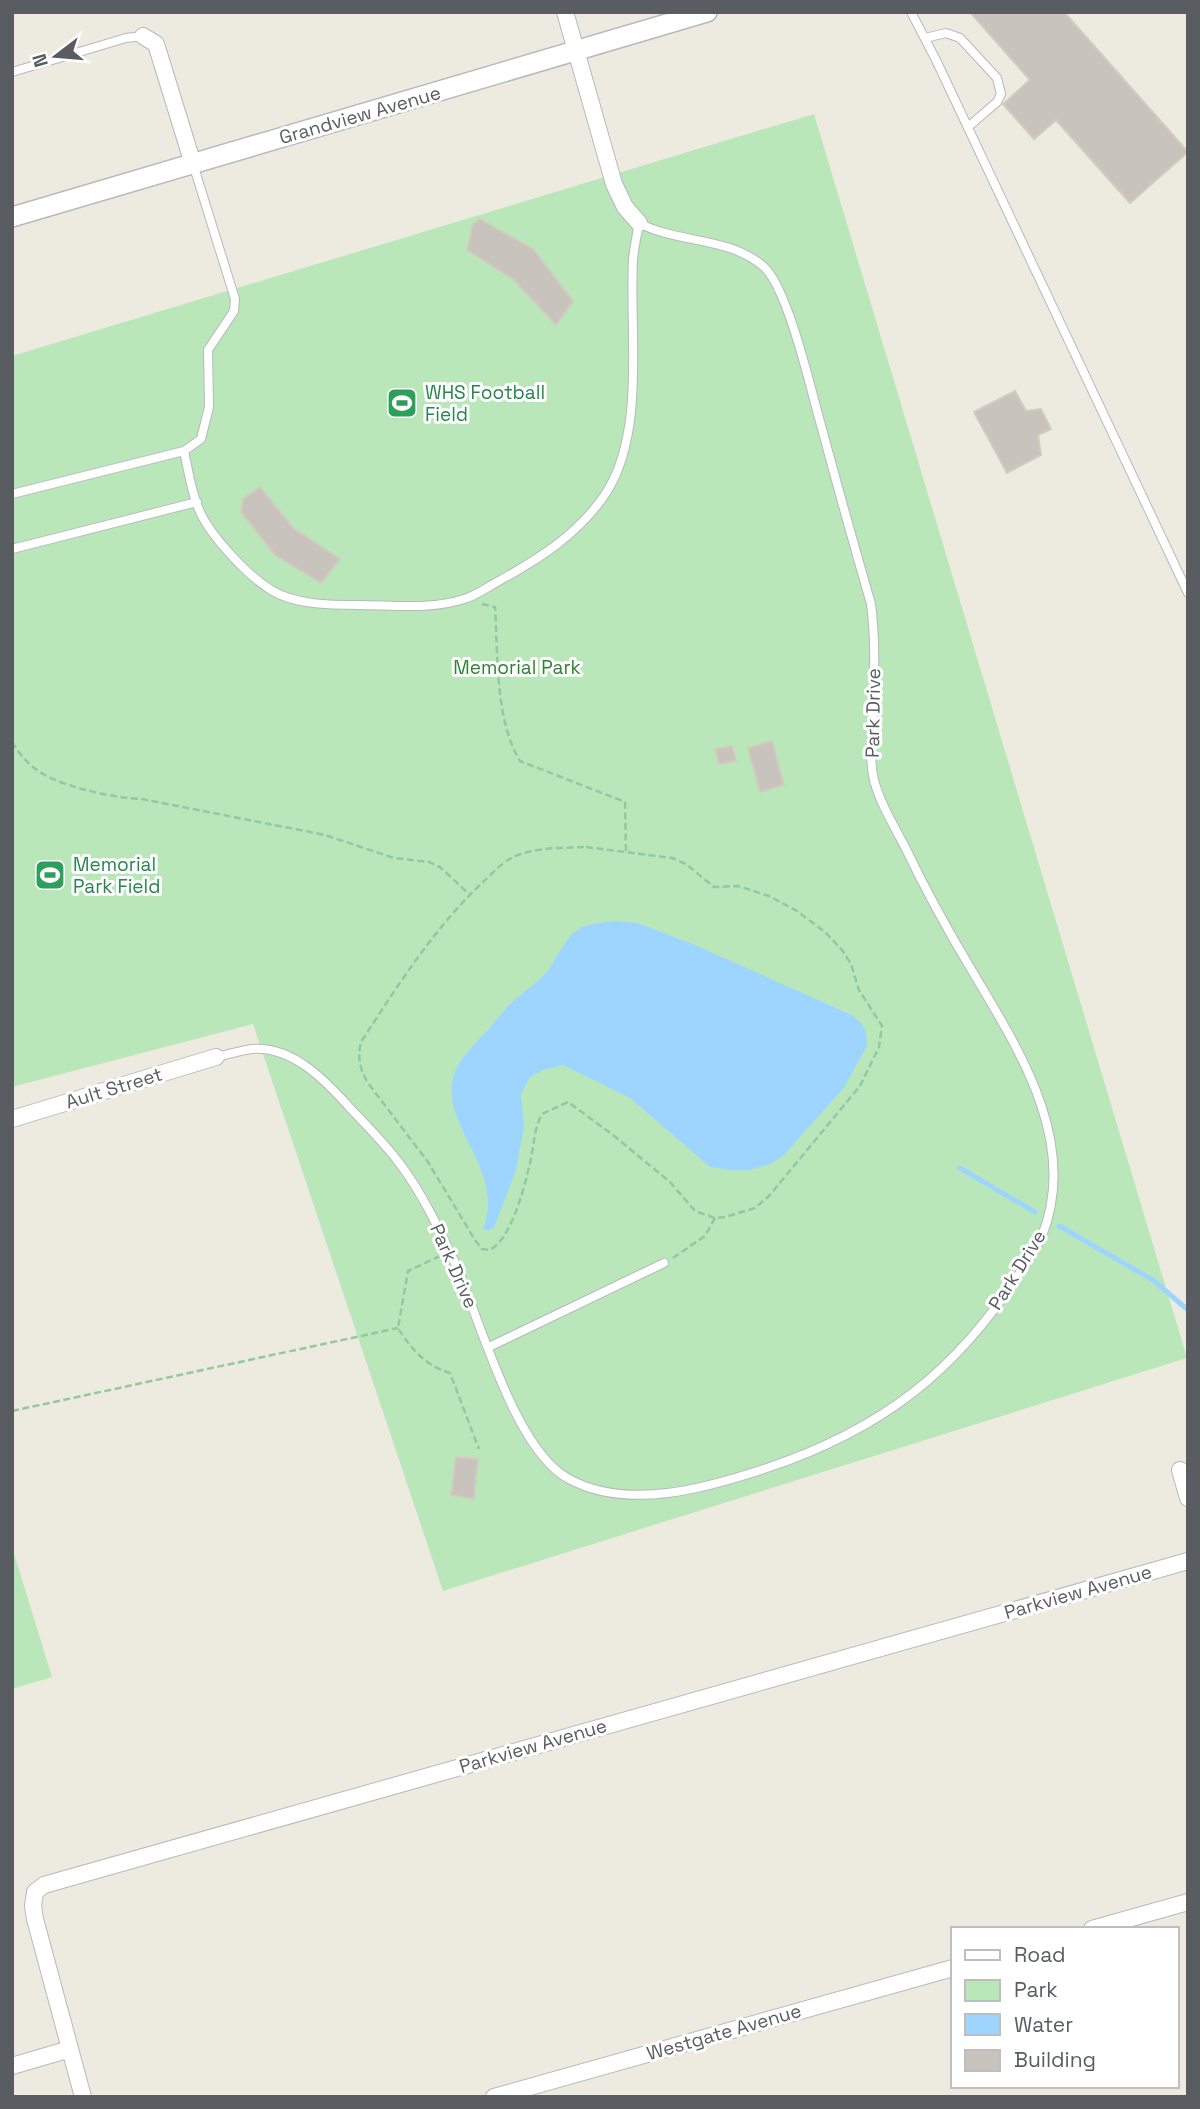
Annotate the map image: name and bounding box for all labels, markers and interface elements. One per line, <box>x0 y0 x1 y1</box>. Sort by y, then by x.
north arrow <box>21 21 91 91</box>
text: N <box>26 51 54 70</box>
street label: Grandview Avenue <box>276 80 444 150</box>
place label: WHS Football Field <box>425 380 545 427</box>
sports icon: WHS Football Field <box>385 386 419 420</box>
park label: Memorial Park <box>453 655 581 680</box>
street label: Park Drive <box>860 668 886 758</box>
place label: Memorial Park Field <box>73 852 160 899</box>
sports icon: Memorial Park Field <box>33 858 67 892</box>
street label: Ault Street <box>63 1061 165 1115</box>
street label: Park Drive <box>424 1220 484 1312</box>
street label: Park Drive <box>983 1225 1051 1315</box>
street label: Parkview Avenue <box>1001 1559 1155 1625</box>
street label: Parkview Avenue <box>456 1713 610 1779</box>
legend <box>951 1927 1179 2088</box>
text: Road <box>1014 1941 1066 1968</box>
text: Park <box>1014 1976 1058 2003</box>
street label: Westgate Avenue <box>644 1998 804 2066</box>
text: Water <box>1014 2011 1073 2038</box>
text: Building <box>1014 2046 1096 2073</box>

